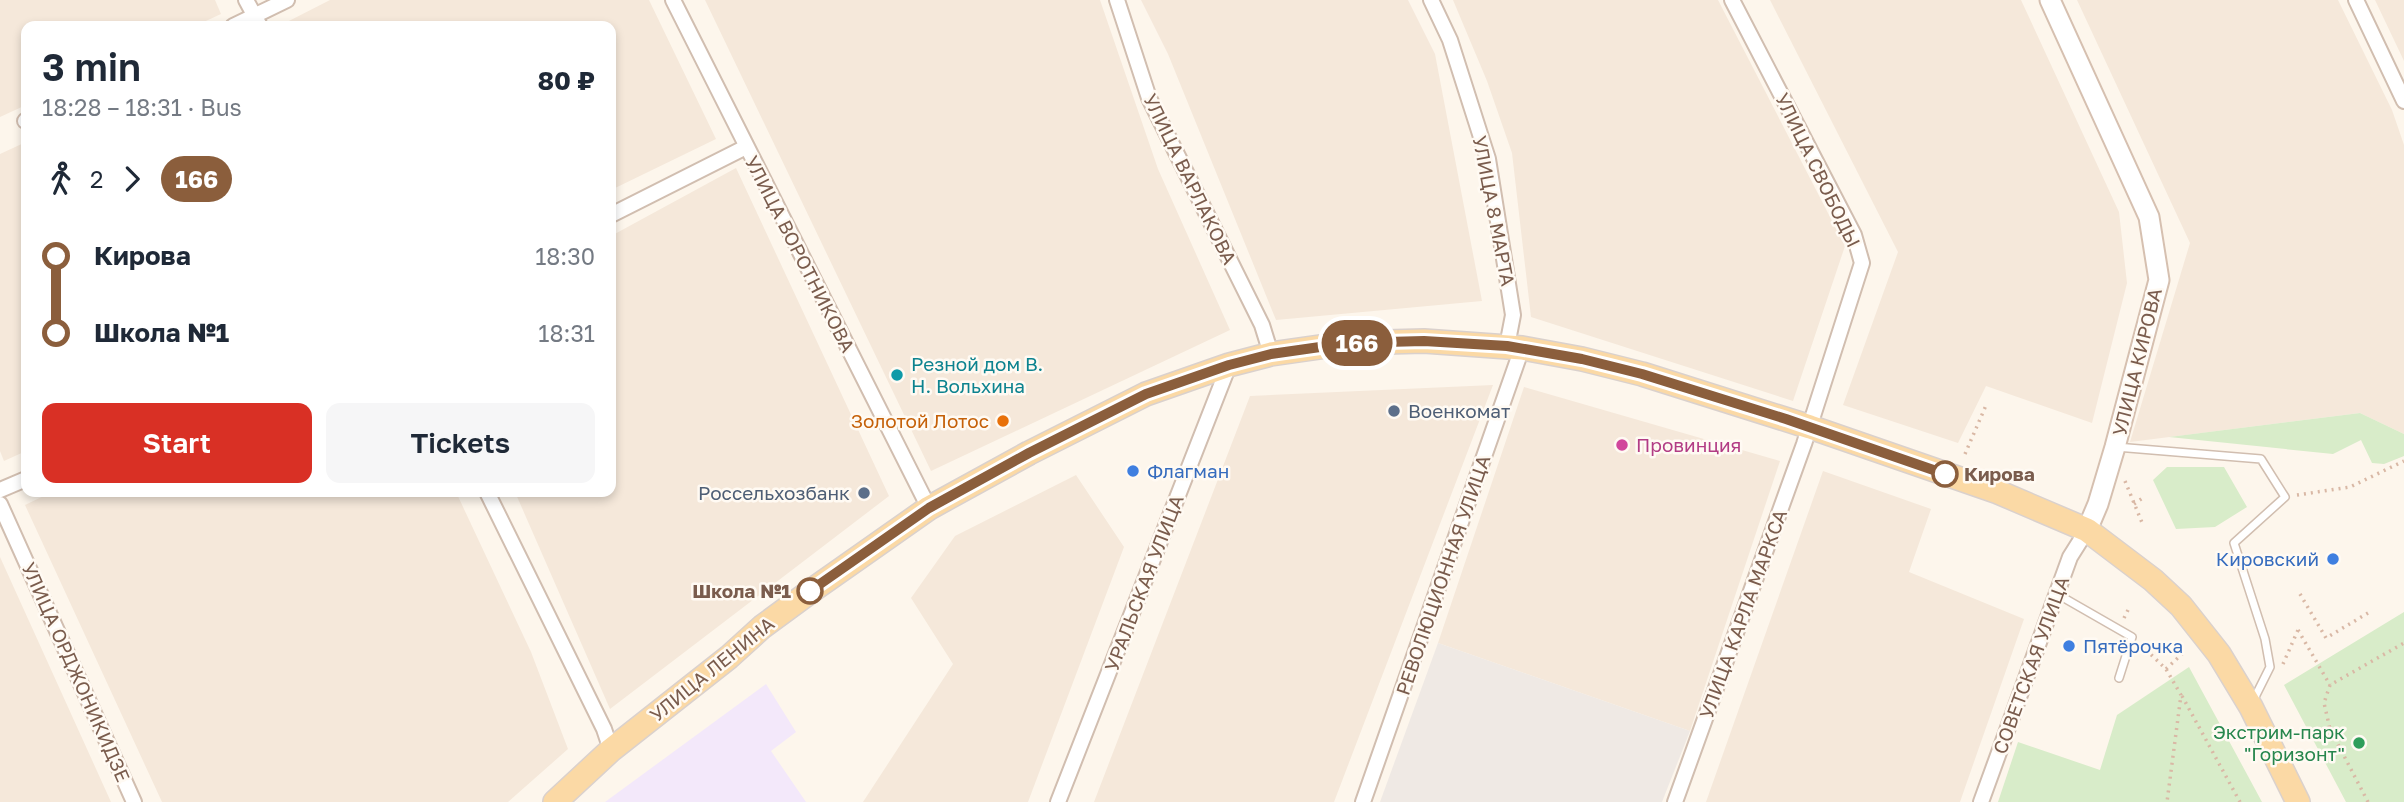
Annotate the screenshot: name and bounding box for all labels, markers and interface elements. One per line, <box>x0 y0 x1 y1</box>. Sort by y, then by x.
text: 3 min <box>42 44 141 89</box>
text: 80 ₽ <box>537 65 595 96</box>
street label: УЛИЦА СВОБОДЫ <box>1771 89 1866 251</box>
street label: УЛИЦА ВАРЛАКОВА <box>1139 90 1242 268</box>
text: 18:28 – 18:31 · Bus <box>42 93 242 121</box>
street label: УЛИЦА 8 МАРТА <box>1469 134 1520 288</box>
street label: УЛИЦА ВОРОТНИКОВА <box>741 152 860 356</box>
icon: walk <box>42 160 80 198</box>
icon: forward <box>113 160 151 198</box>
text: 166 <box>175 164 218 193</box>
text: 2 <box>90 165 103 193</box>
text: Кирова <box>94 240 191 271</box>
text: 18:30 <box>535 242 595 270</box>
street label: УЛИЦА КИРОВА <box>2107 285 2166 438</box>
text: Школа №1 <box>94 317 229 348</box>
text: 18:31 <box>538 319 595 347</box>
line badge: 166 <box>1317 320 1397 366</box>
text: 166 <box>1336 328 1378 357</box>
place label: Резной дом В. Н. Вольхина <box>911 352 1043 397</box>
marker: Резной дом В. Н. Вольхина <box>889 367 905 383</box>
place label: Военкомат <box>1408 399 1510 422</box>
button: Start <box>42 403 312 483</box>
button: Tickets <box>326 403 595 483</box>
marker: Военкомат <box>1386 403 1402 419</box>
place label: Золотой Лотос <box>851 409 989 432</box>
marker: Золотой Лотос <box>995 413 1011 429</box>
place label: Провинция <box>1636 433 1741 456</box>
marker: Провинция <box>1614 437 1630 453</box>
street label: РЕВОЛЮЦИОННАЯ УЛИЦА <box>1391 452 1495 698</box>
place label: Флагман <box>1147 459 1229 482</box>
marker: Кирова <box>1932 461 1958 487</box>
place label: Кирова <box>1964 462 2035 485</box>
marker: Флагман <box>1125 463 1141 479</box>
place label: Россельхозбанк <box>698 481 850 504</box>
marker: Россельхозбанк <box>856 485 872 501</box>
street label: УРАЛЬСКАЯ УЛИЦА <box>1099 491 1188 674</box>
street label: УЛИЦА КАРЛА МАРКСА <box>1694 506 1791 722</box>
place label: Кировский <box>2216 547 2319 570</box>
marker: Кировский <box>2325 551 2341 567</box>
street label: УЛИЦА ОРДЖОНИКИДЗЕ <box>18 559 135 785</box>
street label: СОВЕТСКАЯ УЛИЦА <box>1988 573 2073 757</box>
marker: Школа №1 <box>797 578 823 604</box>
place label: Школа №1 <box>692 579 791 602</box>
street label: УЛИЦА ЛЕНИНА <box>645 611 779 726</box>
place label: Пятёрочка <box>2083 634 2183 657</box>
marker: Пятёрочка <box>2061 638 2077 654</box>
place label: Экстрим-парк "Горизонт" <box>2213 720 2345 765</box>
marker: Экстрим-парк "Горизонт" <box>2351 735 2367 751</box>

